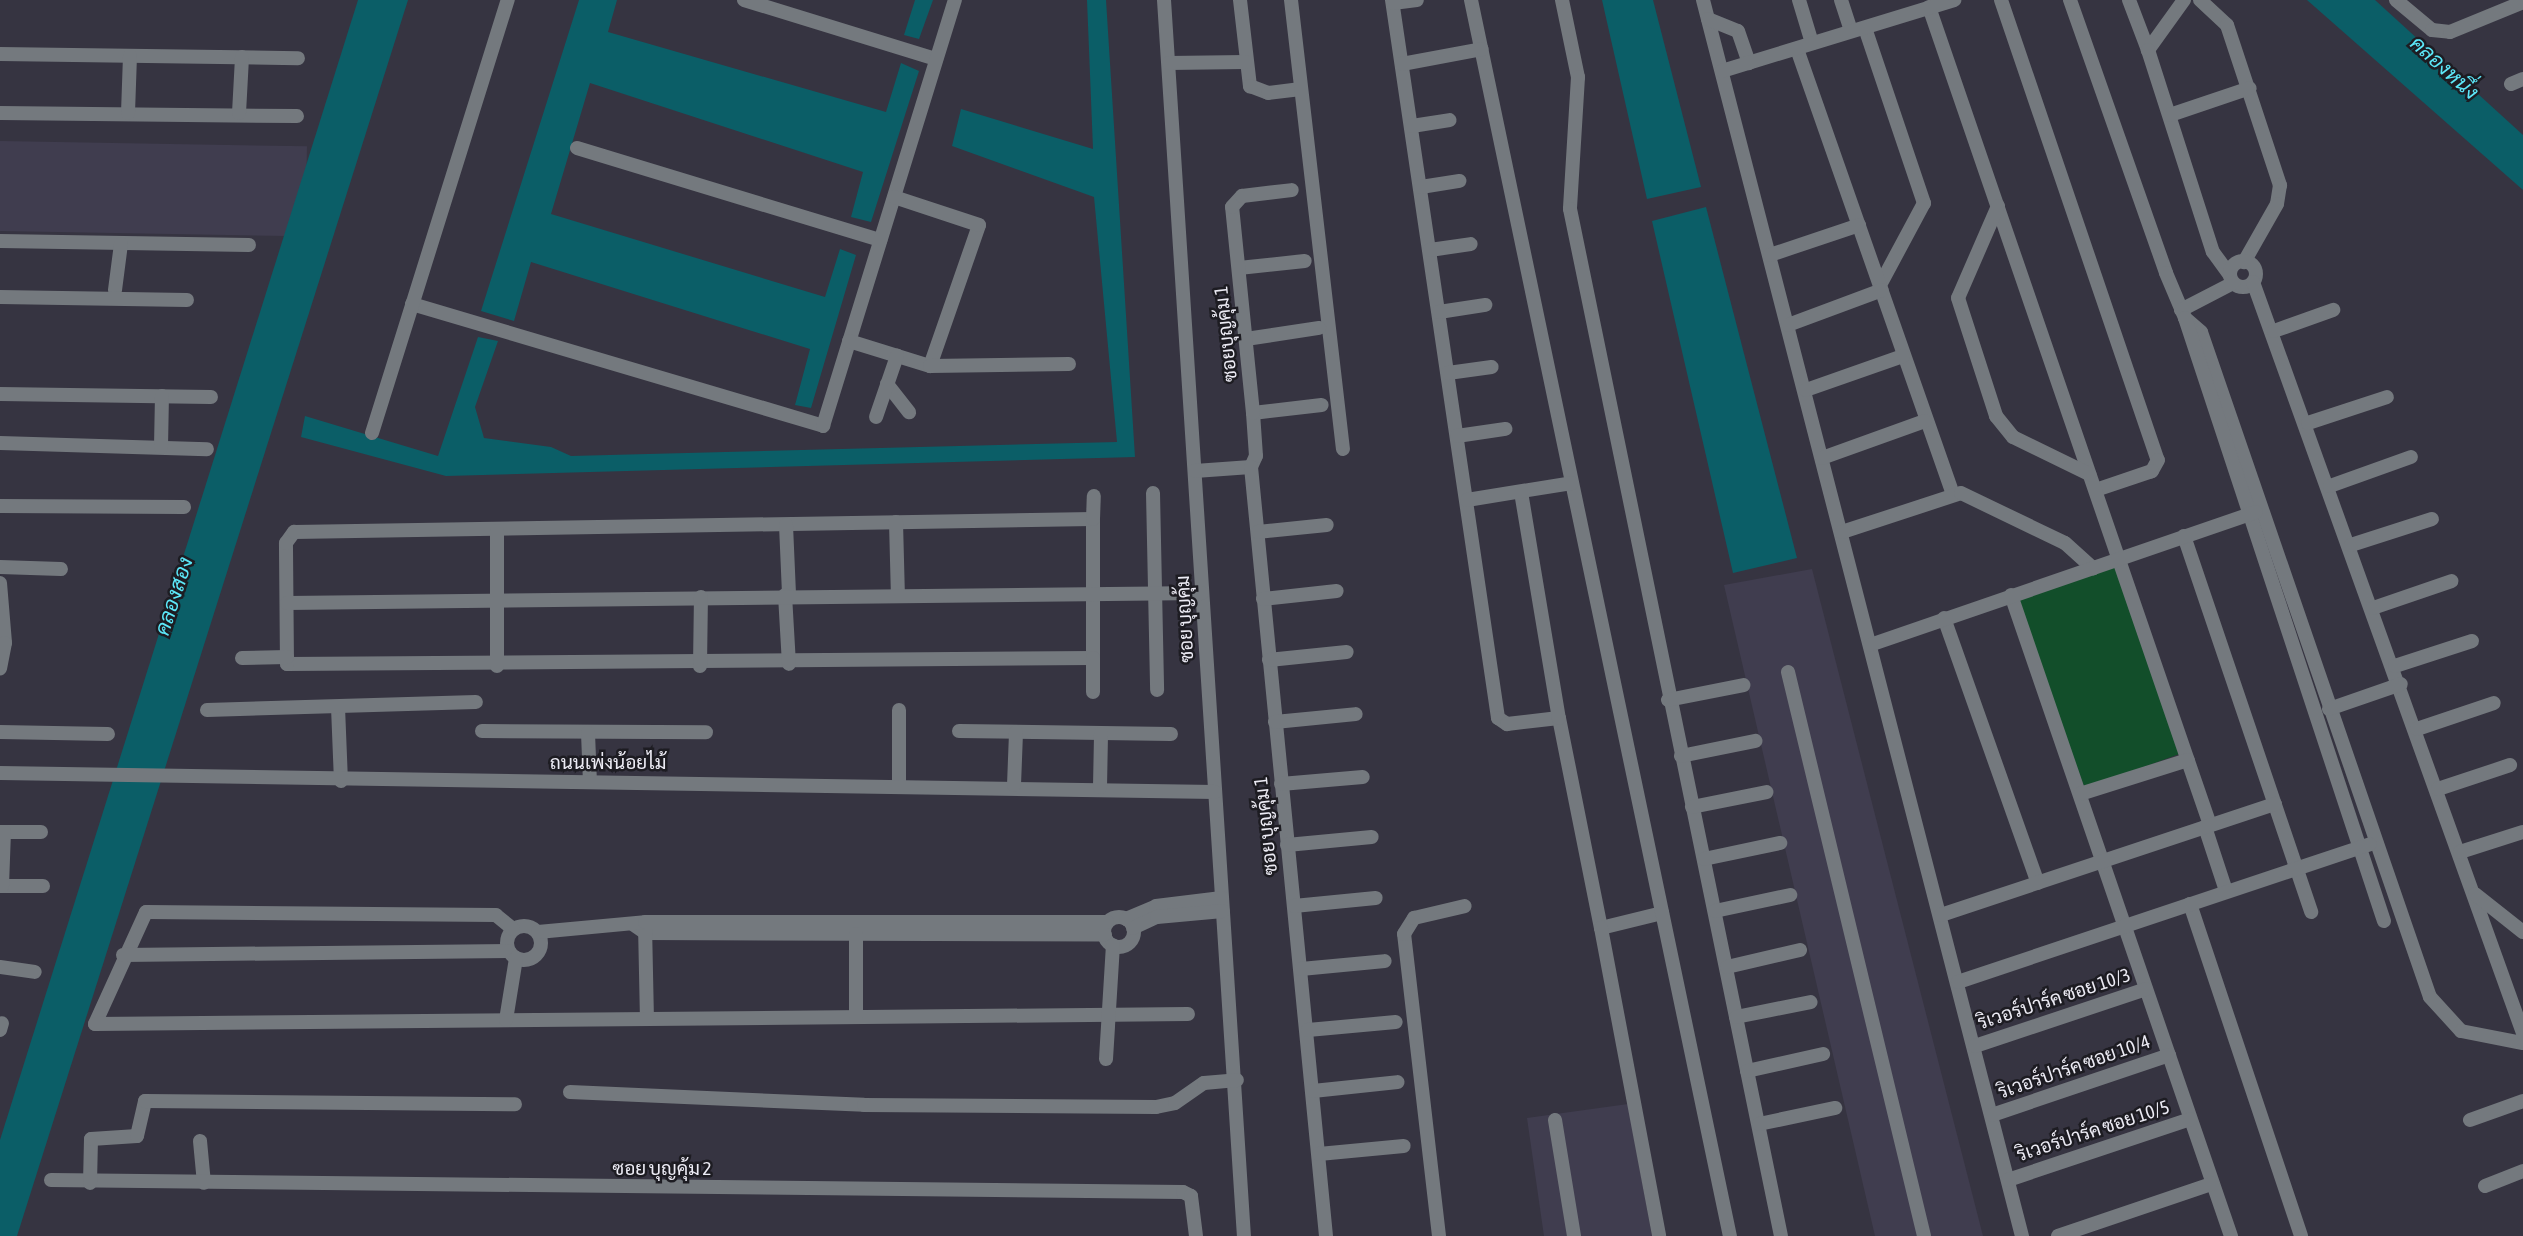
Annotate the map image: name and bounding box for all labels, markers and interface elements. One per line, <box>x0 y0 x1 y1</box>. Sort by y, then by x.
water label: คลองหนึ่ง <box>2406 30 2484 104</box>
street label: ซอยบุญคุ้ม 1 <box>1210 285 1242 383</box>
water label: คลองสอง <box>149 554 197 638</box>
street label: ซอย บุญคุ้ม <box>1171 575 1199 663</box>
street label: ถนนเพ่งน้อยไม้ <box>550 752 666 774</box>
street label: ซอย บุญคุ้ม 1 <box>1249 776 1283 876</box>
street label: ริเวอร์ปาร์ค ซอย 10/3 <box>1975 963 2133 1035</box>
street label: ริเวอร์ปาร์ค ซอย 10/4 <box>1995 1030 2153 1104</box>
street label: ริเวอร์ปาร์ค ซอย 10/5 <box>2014 1095 2172 1167</box>
street label: ซอย บุญคุ้ม 2 <box>612 1158 712 1180</box>

